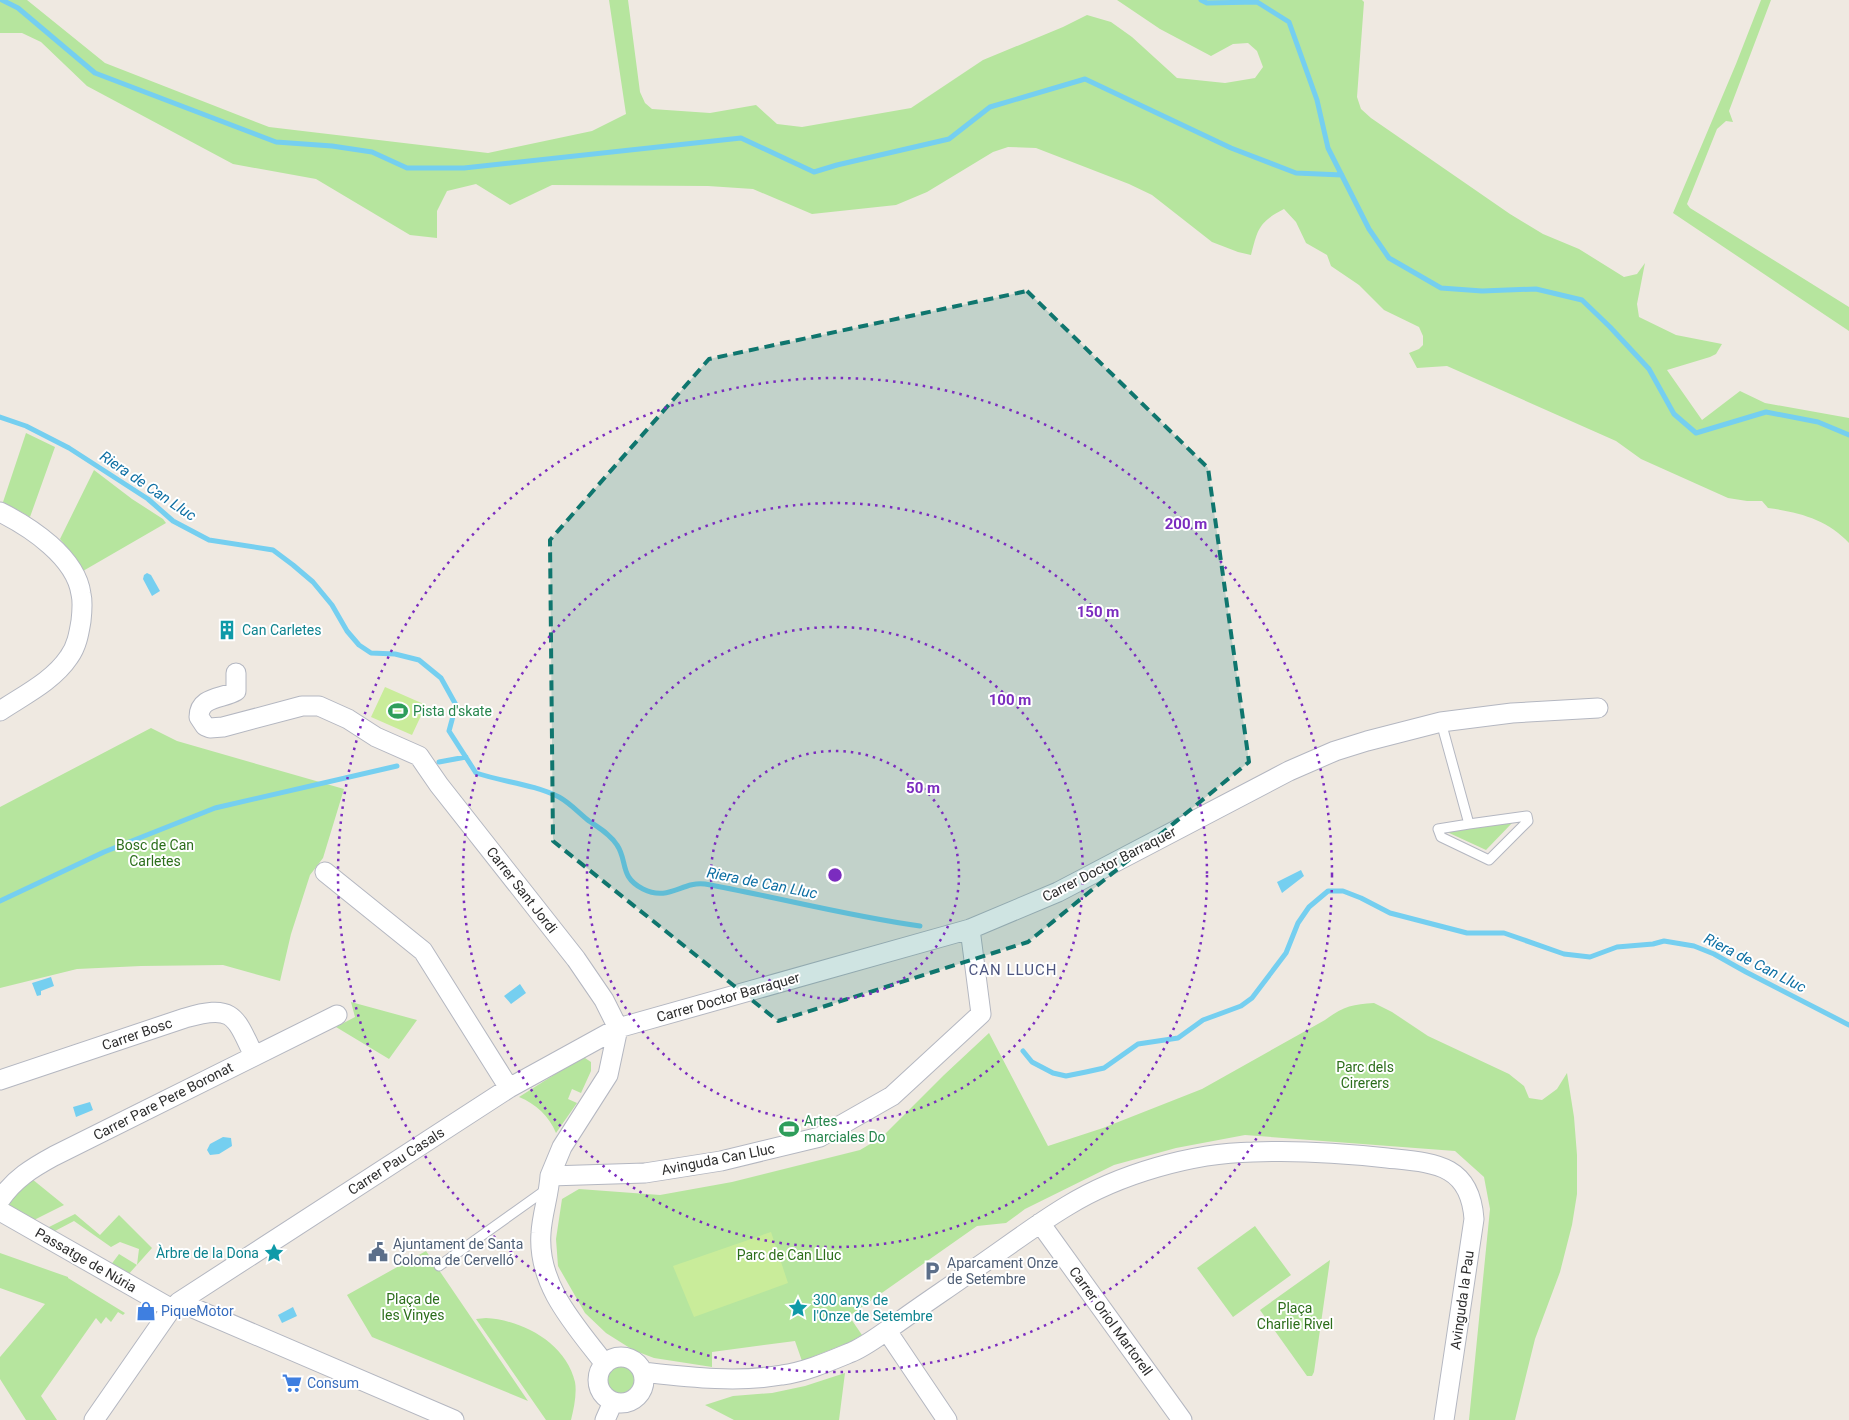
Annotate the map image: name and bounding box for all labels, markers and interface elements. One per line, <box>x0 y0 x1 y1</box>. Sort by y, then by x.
water label: Riera de Can Lluc <box>96 447 200 525</box>
text: 200 m <box>1165 515 1207 533</box>
text: 150 m <box>1077 603 1119 621</box>
building icon: Can Carletes <box>216 619 238 641</box>
place label: Can Carletes <box>242 622 321 638</box>
text: 100 m <box>989 691 1031 709</box>
sports icon: Pista d'skate <box>387 700 409 722</box>
place label: Pista d'skate <box>413 703 492 719</box>
text: 50 m <box>906 779 940 797</box>
street label: Carrer Doctor Barraquer <box>1039 823 1179 905</box>
park label: Bosc de Can Carletes <box>116 837 194 869</box>
street label: Carrer Sant Jordi <box>483 844 561 936</box>
water label: Riera de Can Lluc <box>705 863 819 903</box>
centre of rings <box>826 866 844 884</box>
water label: Riera de Can Lluc <box>1701 930 1809 997</box>
district label: CAN LLUCH <box>969 961 1057 979</box>
street label: Carrer Doctor Barraquer <box>655 969 802 1025</box>
street label: Carrer Bosc <box>100 1015 174 1053</box>
street label: Carrer Pare Pere Boronat <box>91 1059 236 1143</box>
park label: Parc dels Cirerers <box>1336 1059 1394 1091</box>
place label: Artes marciales Do <box>804 1113 886 1145</box>
sports icon: Artes marciales Do <box>778 1118 800 1140</box>
street label: Carrer Pau Casals <box>345 1124 447 1198</box>
street label: Avinguda Can Lluc <box>660 1140 776 1178</box>
street label: Passatge de Núria <box>33 1225 139 1295</box>
place label: Ajuntament de Santa Coloma de Cervelló <box>393 1236 523 1268</box>
public building icon: Ajuntament de Santa Coloma de Cervelló <box>367 1241 389 1263</box>
place icon: Àrbre de la Dona <box>263 1242 285 1264</box>
place label: Àrbre de la Dona <box>156 1244 259 1261</box>
park label: Parc de Can Lluc <box>737 1247 841 1263</box>
street label: Avinguda la Pau <box>1447 1249 1477 1351</box>
place label: Aparcament Onze de Setembre <box>947 1255 1058 1287</box>
parking icon: Aparcament Onze de Setembre <box>921 1260 943 1282</box>
street label: Carrer Oriol Martorell <box>1066 1263 1156 1379</box>
park label: Plaça de les Vinyes <box>382 1291 444 1323</box>
place label: 300 anys de l'Onze de Setembre <box>813 1292 933 1324</box>
place icon: 300 anys de l'Onze de Setembre <box>787 1297 809 1319</box>
shop icon: PiqueMotor <box>135 1300 157 1322</box>
park label: Plaça Charlie Rivel <box>1257 1300 1333 1332</box>
place label: PiqueMotor <box>161 1303 234 1319</box>
supermarket icon: Consum <box>281 1372 303 1394</box>
place label: Consum <box>307 1375 359 1391</box>

